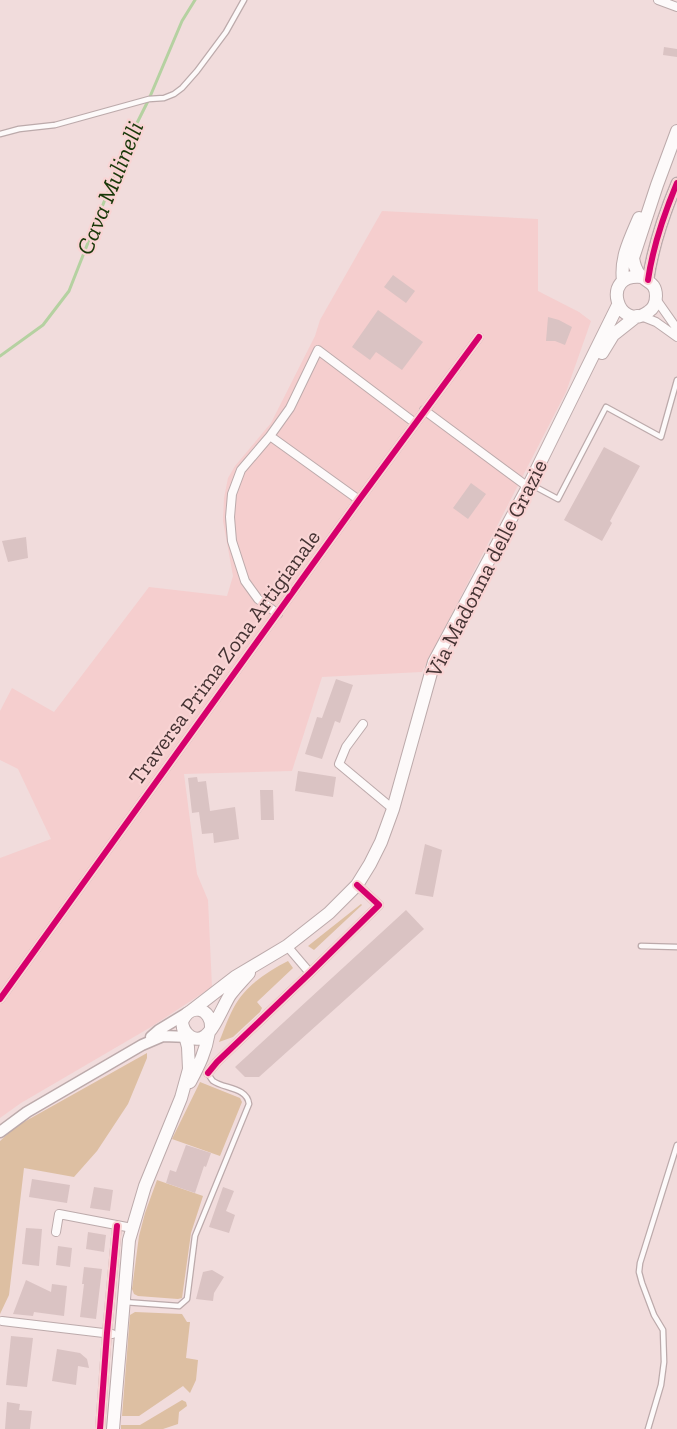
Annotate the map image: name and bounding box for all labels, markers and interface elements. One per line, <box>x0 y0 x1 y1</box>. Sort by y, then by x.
water label: Cava Mulinelli <box>70 117 149 259</box>
street label: Via Madonna delle Grazie <box>419 455 553 683</box>
street label: Traversa Prima Zona Artigianale <box>123 525 326 790</box>

